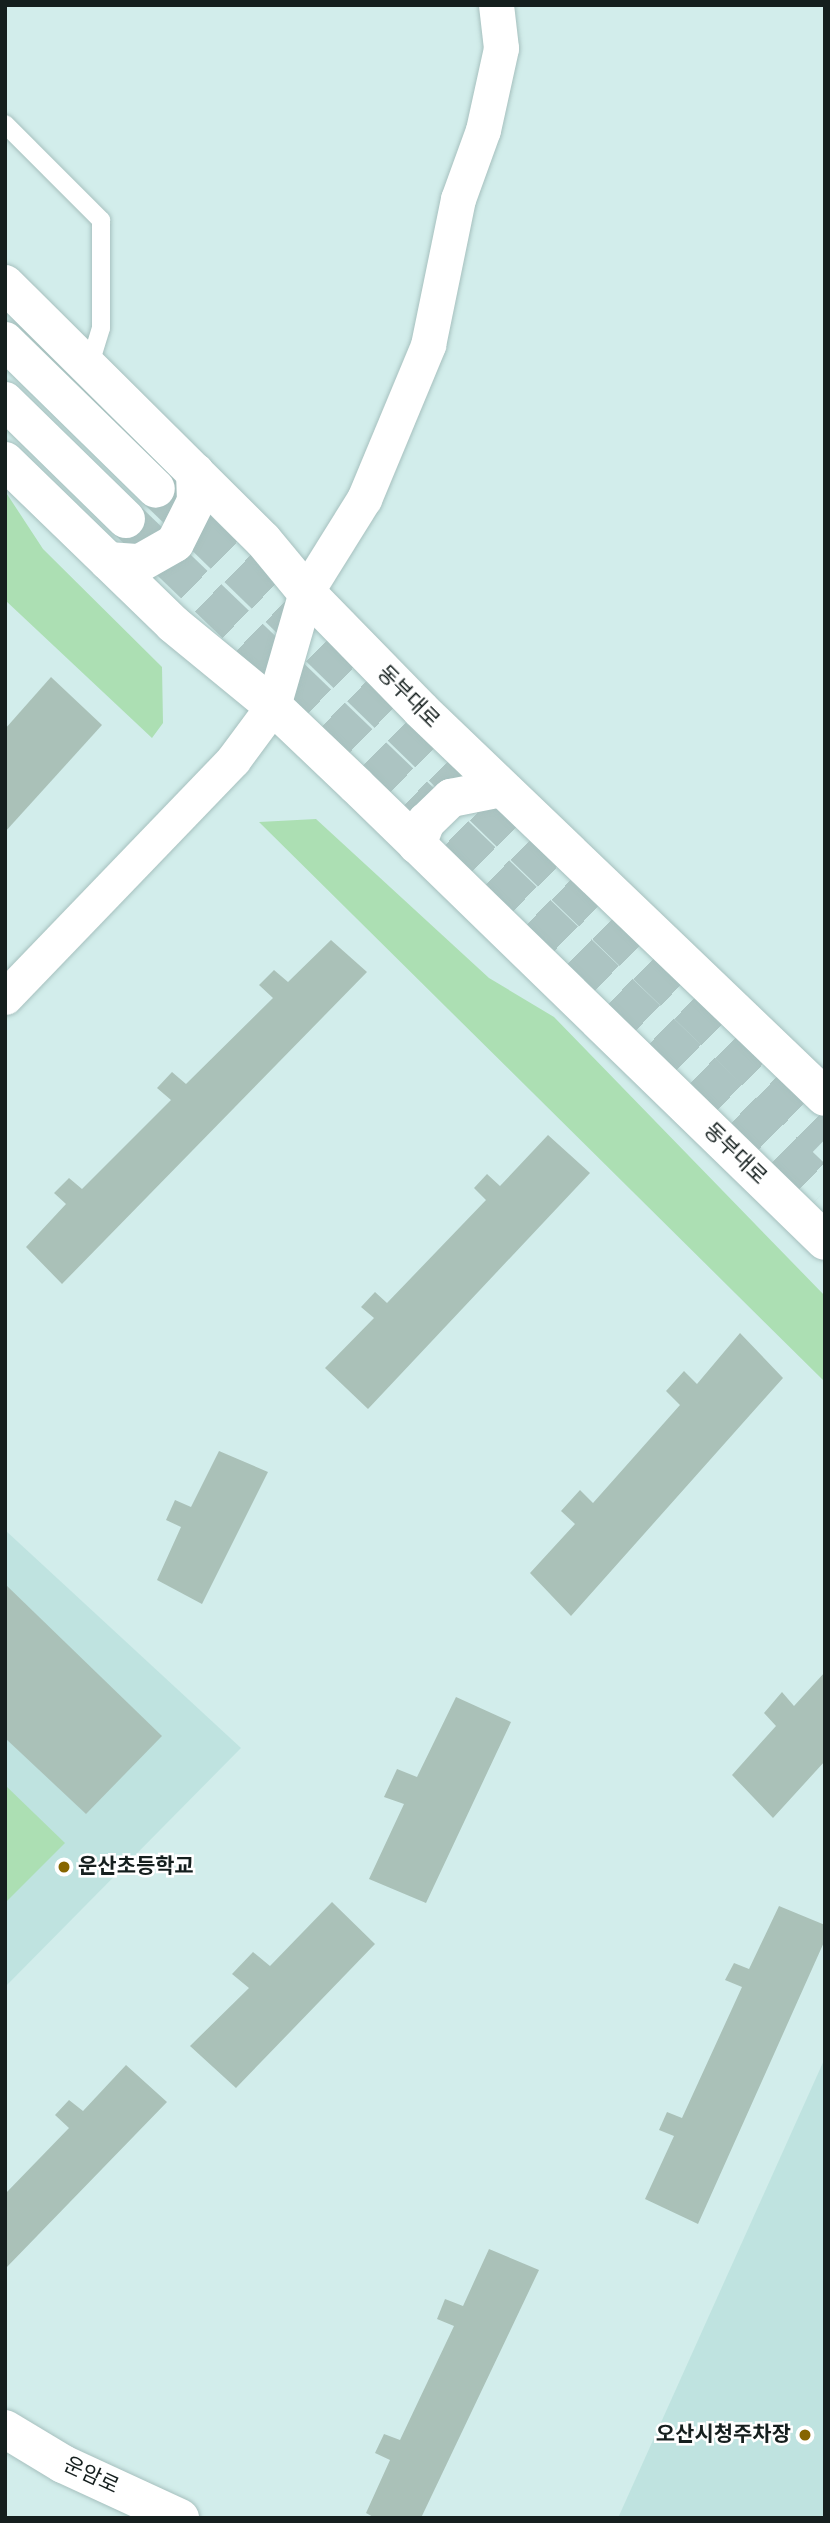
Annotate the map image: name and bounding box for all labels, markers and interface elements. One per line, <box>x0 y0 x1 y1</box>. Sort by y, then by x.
street label: 동부대로 <box>372 661 444 733</box>
street label: 동부대로 <box>698 1118 772 1190</box>
place label: 운산초등학교 <box>78 1854 194 1880</box>
marker: 운산초등학교 <box>56 1859 72 1875</box>
place label: 오산시청주차장 <box>656 2422 791 2448</box>
marker: 오산시청주차장 <box>797 2427 813 2443</box>
street label: 운암로 <box>59 2452 123 2500</box>

